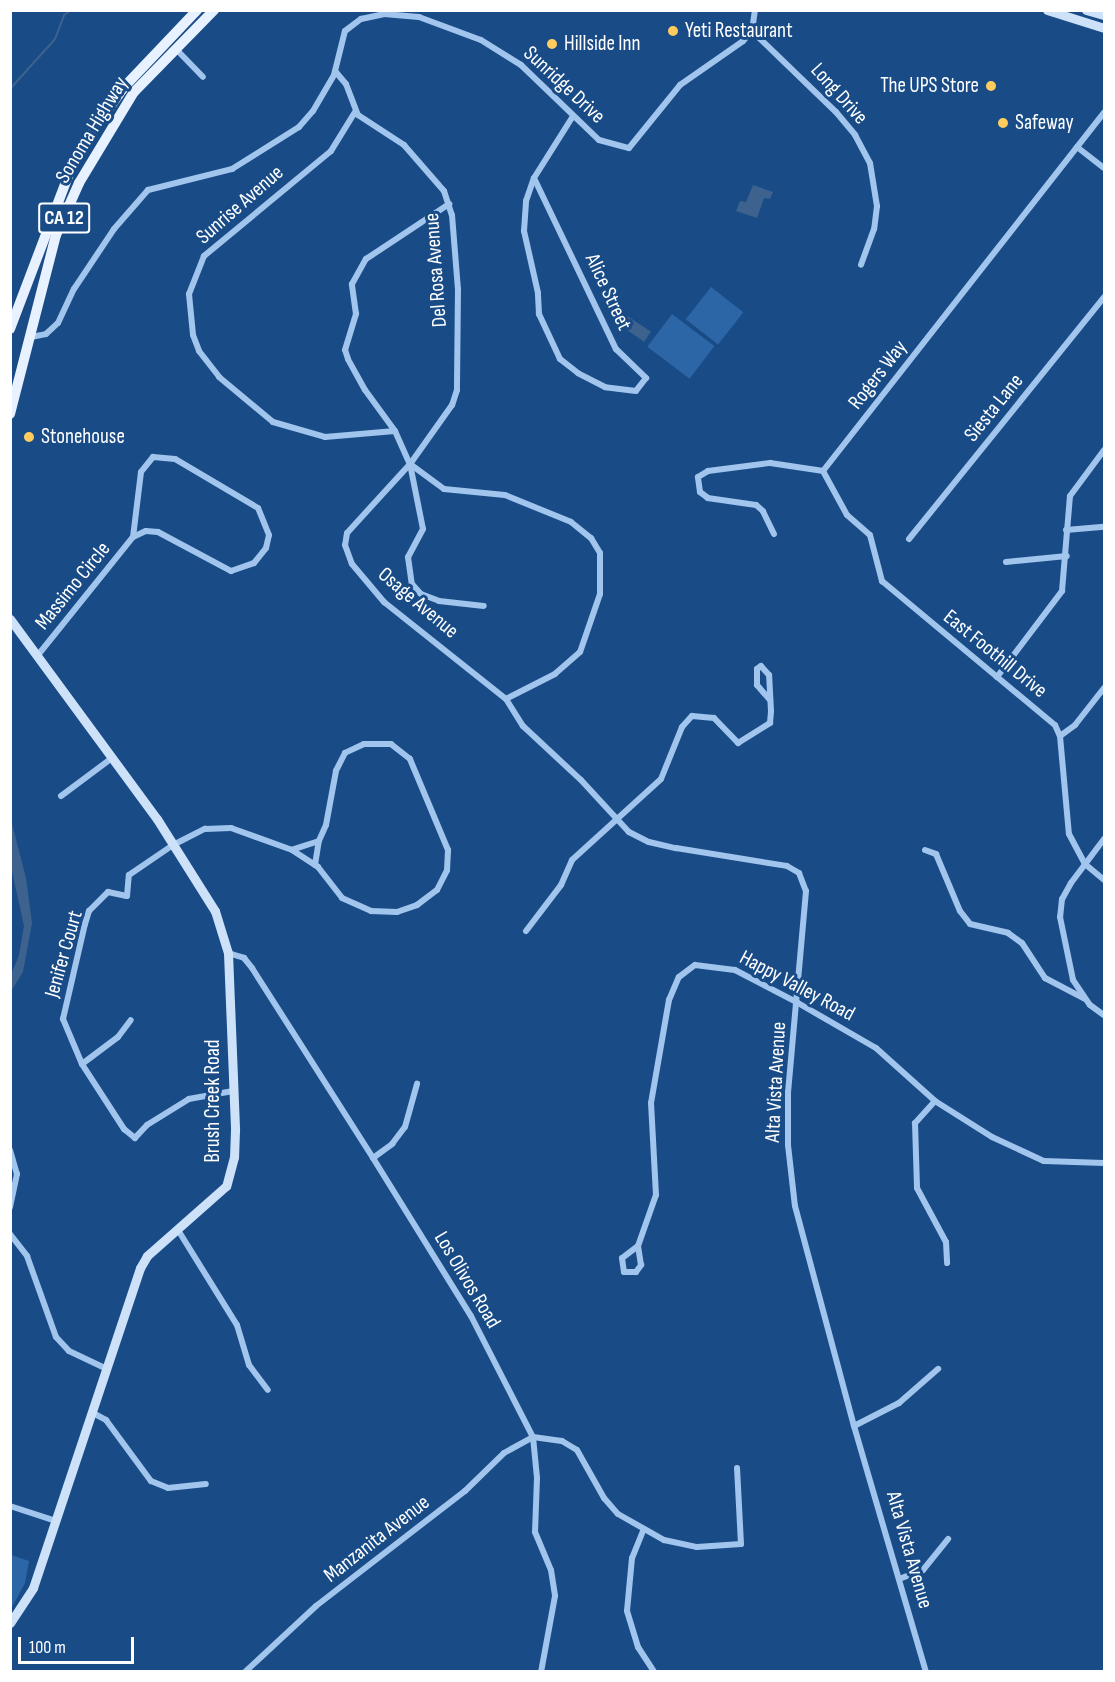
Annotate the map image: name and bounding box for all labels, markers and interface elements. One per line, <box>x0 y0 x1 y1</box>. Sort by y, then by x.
place label: Yeti Restaurant <box>685 18 793 44</box>
marker: Yeti Restaurant <box>666 24 680 38</box>
place label: Hillside Inn <box>564 31 641 57</box>
marker: Hillside Inn <box>545 37 559 51</box>
street label: Sunridge Drive <box>518 41 610 129</box>
street label: Long Drive <box>805 58 873 130</box>
street label: Sonoma Highway <box>50 72 134 188</box>
place label: The UPS Store <box>880 73 979 99</box>
marker: The UPS Store <box>984 79 998 93</box>
place label: Safeway <box>1015 110 1074 136</box>
marker: Safeway <box>996 116 1010 130</box>
street label: Sunrise Avenue <box>191 160 289 250</box>
road number: CA 12 <box>37 201 91 235</box>
street label: Del Rosa Avenue <box>419 212 453 328</box>
street label: Alice Street <box>579 250 637 334</box>
street label: Rogers Way <box>843 335 913 415</box>
street label: Siesta Lane <box>959 369 1029 447</box>
place label: Stonehouse <box>41 424 125 450</box>
marker: Stonehouse <box>22 430 36 444</box>
street label: Massimo Circle <box>30 537 116 635</box>
street label: Osage Avenue <box>373 562 463 644</box>
street label: East Foothill Drive <box>938 605 1052 703</box>
street label: Jenifer Court <box>40 908 88 1000</box>
street label: Happy Valley Road <box>735 945 859 1027</box>
street label: Alta Vista Avenue <box>760 1021 792 1143</box>
street label: Brush Creek Road <box>200 1039 226 1163</box>
street label: Los Olivos Road <box>428 1227 506 1333</box>
street label: Alta Vista Avenue <box>880 1488 938 1612</box>
street label: Manzanita Avenue <box>319 1490 435 1588</box>
scale bar <box>21 1625 136 1663</box>
text: 100 m <box>29 1637 66 1658</box>

